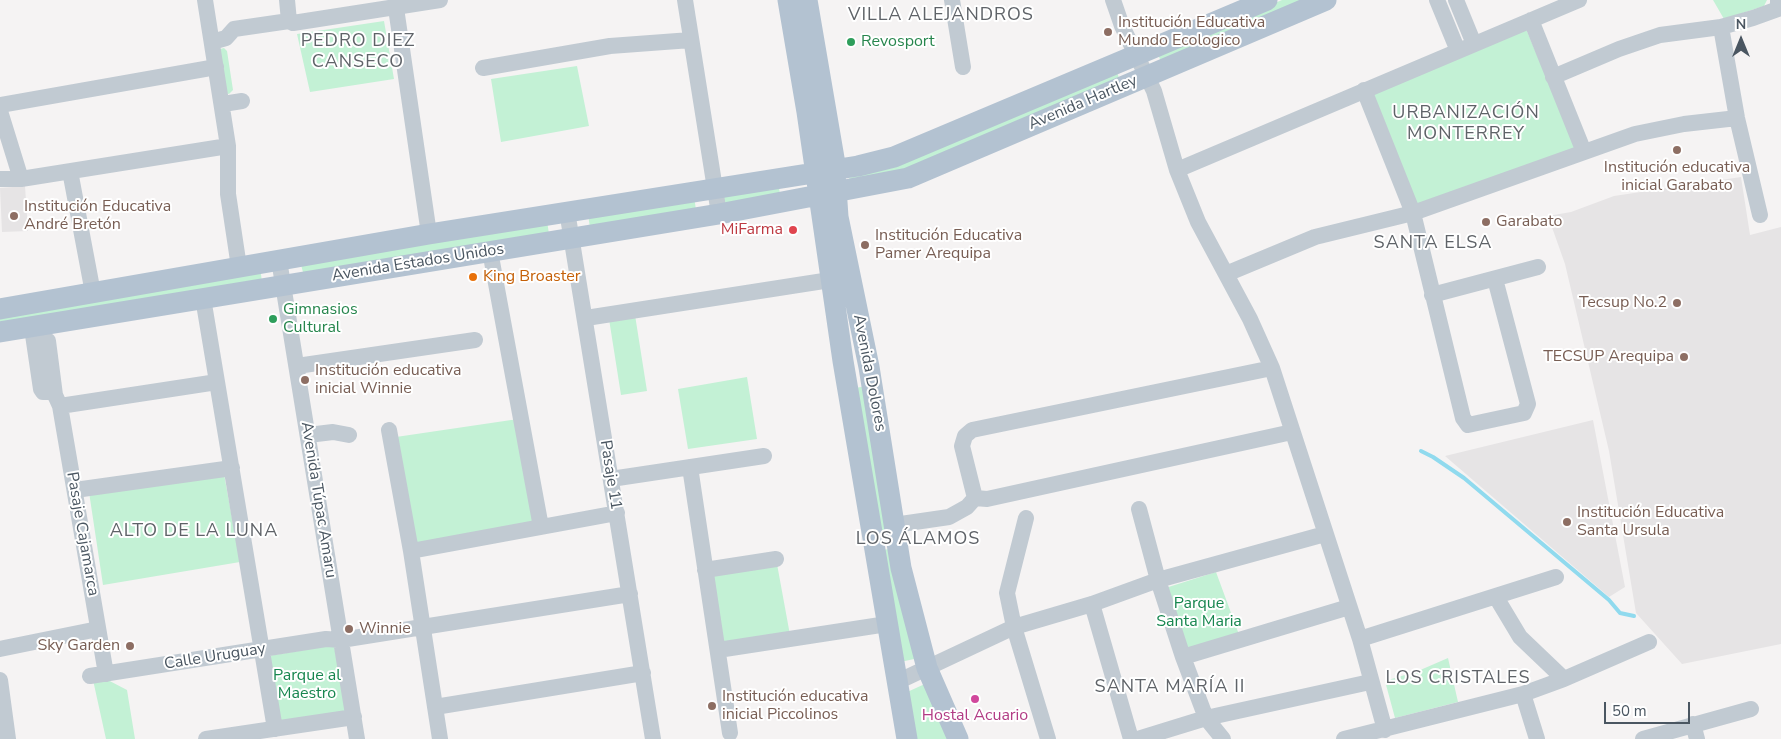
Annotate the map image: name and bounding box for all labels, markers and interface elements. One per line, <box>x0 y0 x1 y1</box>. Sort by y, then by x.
district label: VILLA ALEJANDROS <box>846 5 1036 27</box>
place label: Institución Educativa Mundo Ecologico <box>1118 13 1265 51</box>
north arrow <box>1716 15 1766 65</box>
text: N <box>1736 15 1746 34</box>
marker: Institución Educativa Mundo Ecologico <box>1102 26 1114 38</box>
district label: PEDRO DIEZ CANSECO <box>299 31 417 74</box>
place label: Revosport <box>861 32 935 52</box>
marker: Revosport <box>845 36 857 48</box>
street label: Avenida Hartley <box>1026 71 1140 135</box>
district label: URBANIZACIÓN MONTERREY <box>1391 103 1541 146</box>
marker: Institución educativa inicial Garabato <box>1671 144 1683 156</box>
place label: Institución educativa inicial Garabato <box>1604 158 1750 196</box>
place label: Institución Educativa André Bretón <box>24 197 171 235</box>
marker: Institución Educativa André Bretón <box>8 210 20 222</box>
place label: Garabato <box>1496 212 1562 232</box>
marker: Garabato <box>1480 216 1492 228</box>
place label: MiFarma <box>721 220 783 240</box>
marker: MiFarma <box>787 224 799 236</box>
place label: Institución Educativa Pamer Arequipa <box>875 226 1022 264</box>
district label: SANTA ELSA <box>1372 233 1494 255</box>
marker: Institución Educativa Pamer Arequipa <box>859 239 871 251</box>
street label: Avenida Estados Unidos <box>331 240 505 286</box>
place label: King Broaster <box>483 267 580 287</box>
marker: King Broaster <box>467 271 479 283</box>
place label: Tecsup No.2 <box>1579 293 1667 313</box>
marker: Tecsup No.2 <box>1671 297 1683 309</box>
place label: Gimnasios Cultural <box>283 300 358 338</box>
marker: Gimnasios Cultural <box>267 313 279 325</box>
street label: Avenida Dolores <box>848 313 890 433</box>
place label: TECSUP Arequipa <box>1543 347 1674 367</box>
marker: TECSUP Arequipa <box>1678 351 1690 363</box>
place label: Institución educativa inicial Winnie <box>315 361 461 399</box>
marker: Institución educativa inicial Winnie <box>299 374 311 386</box>
street label: Avenida Túpac Amaru <box>296 421 340 579</box>
street label: Pasaje 11 <box>595 439 625 511</box>
street label: Pasaje Cajamarca <box>62 470 102 598</box>
place label: Institución Educativa Santa Ursula <box>1577 503 1724 541</box>
marker: Institución Educativa Santa Ursula <box>1561 516 1573 528</box>
district label: ALTO DE LA LUNA <box>108 521 280 543</box>
district label: LOS ÁLAMOS <box>854 529 982 551</box>
park label: Parque Santa Maria <box>1156 594 1242 632</box>
place label: Winnie <box>359 619 411 639</box>
marker: Winnie <box>343 623 355 635</box>
place label: Sky Garden <box>37 636 120 656</box>
marker: Sky Garden <box>124 640 136 652</box>
street label: Calle Uruguay <box>163 640 267 674</box>
park label: Parque al Maestro <box>273 666 341 704</box>
district label: LOS CRISTALES <box>1384 668 1532 690</box>
district label: SANTA MARÍA II <box>1093 677 1247 699</box>
place label: Institución educativa inicial Piccolinos <box>722 687 868 725</box>
scale bar <box>1606 692 1692 724</box>
marker: Hostal Acuario <box>969 693 981 705</box>
marker: Institución educativa inicial Piccolinos <box>706 700 718 712</box>
text: 50 m <box>1612 701 1647 721</box>
place label: Hostal Acuario <box>922 706 1028 726</box>

